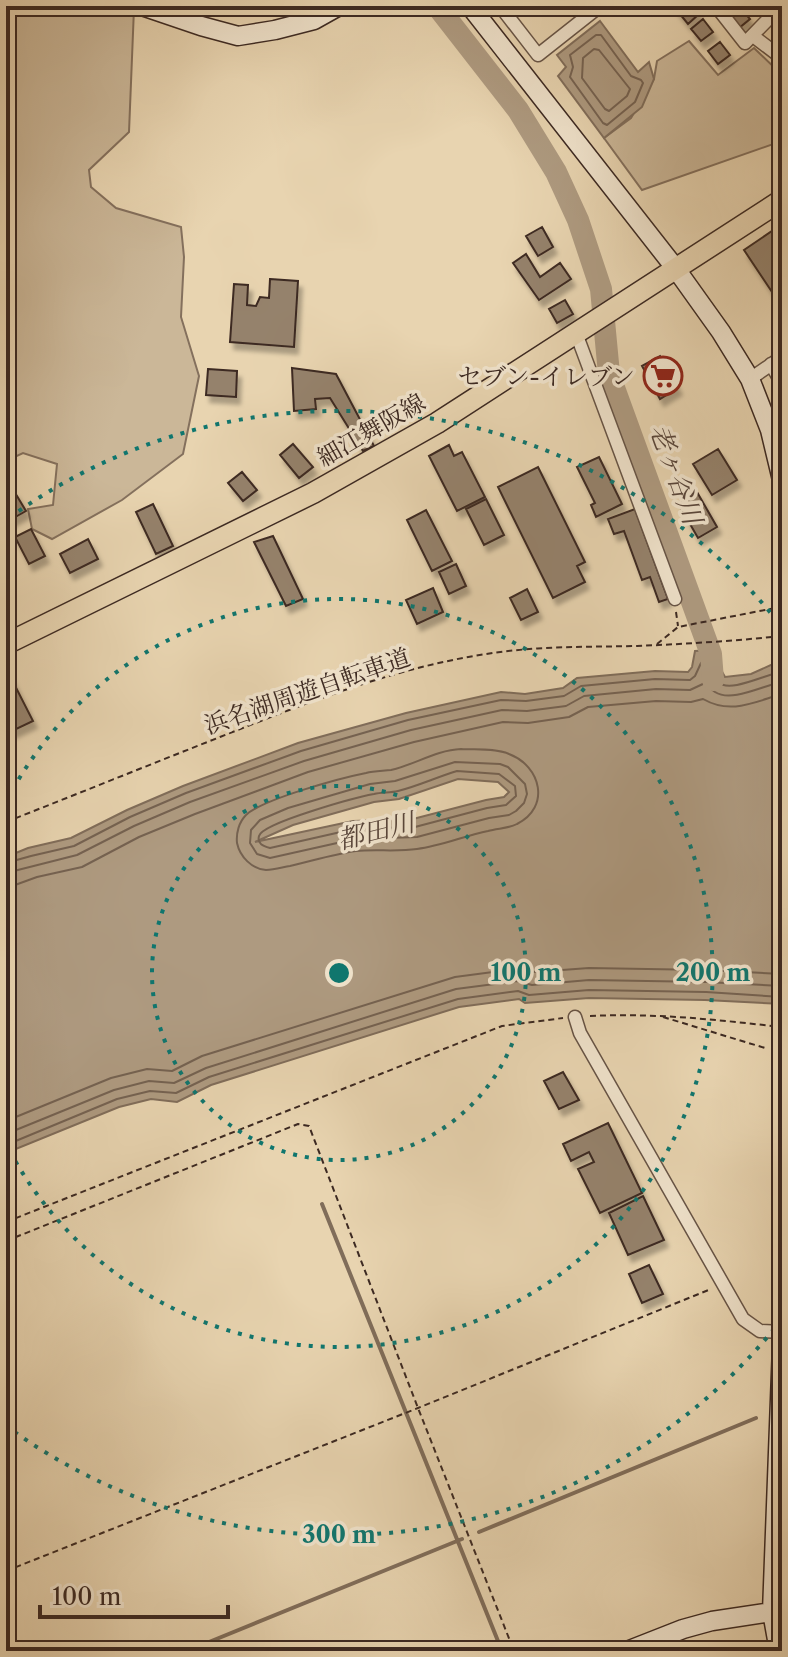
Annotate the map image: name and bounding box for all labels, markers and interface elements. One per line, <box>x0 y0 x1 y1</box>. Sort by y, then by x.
supermarket icon: セブン-イレブン <box>642 355 684 397</box>
place label: セブン-イレブン <box>458 362 635 391</box>
street label: 細江舞阪線 <box>312 387 430 473</box>
water label: 老ヶ谷川 <box>643 420 710 531</box>
street label: 浜名湖周遊自転車道 <box>200 642 414 740</box>
water label: 都田川 <box>334 805 421 856</box>
text: 100 m <box>490 958 562 987</box>
text: 200 m <box>676 958 750 987</box>
centre of rings <box>325 959 353 987</box>
text: 300 m <box>302 1520 376 1549</box>
scale bar <box>40 1569 228 1619</box>
text: 100 m <box>52 1582 121 1611</box>

